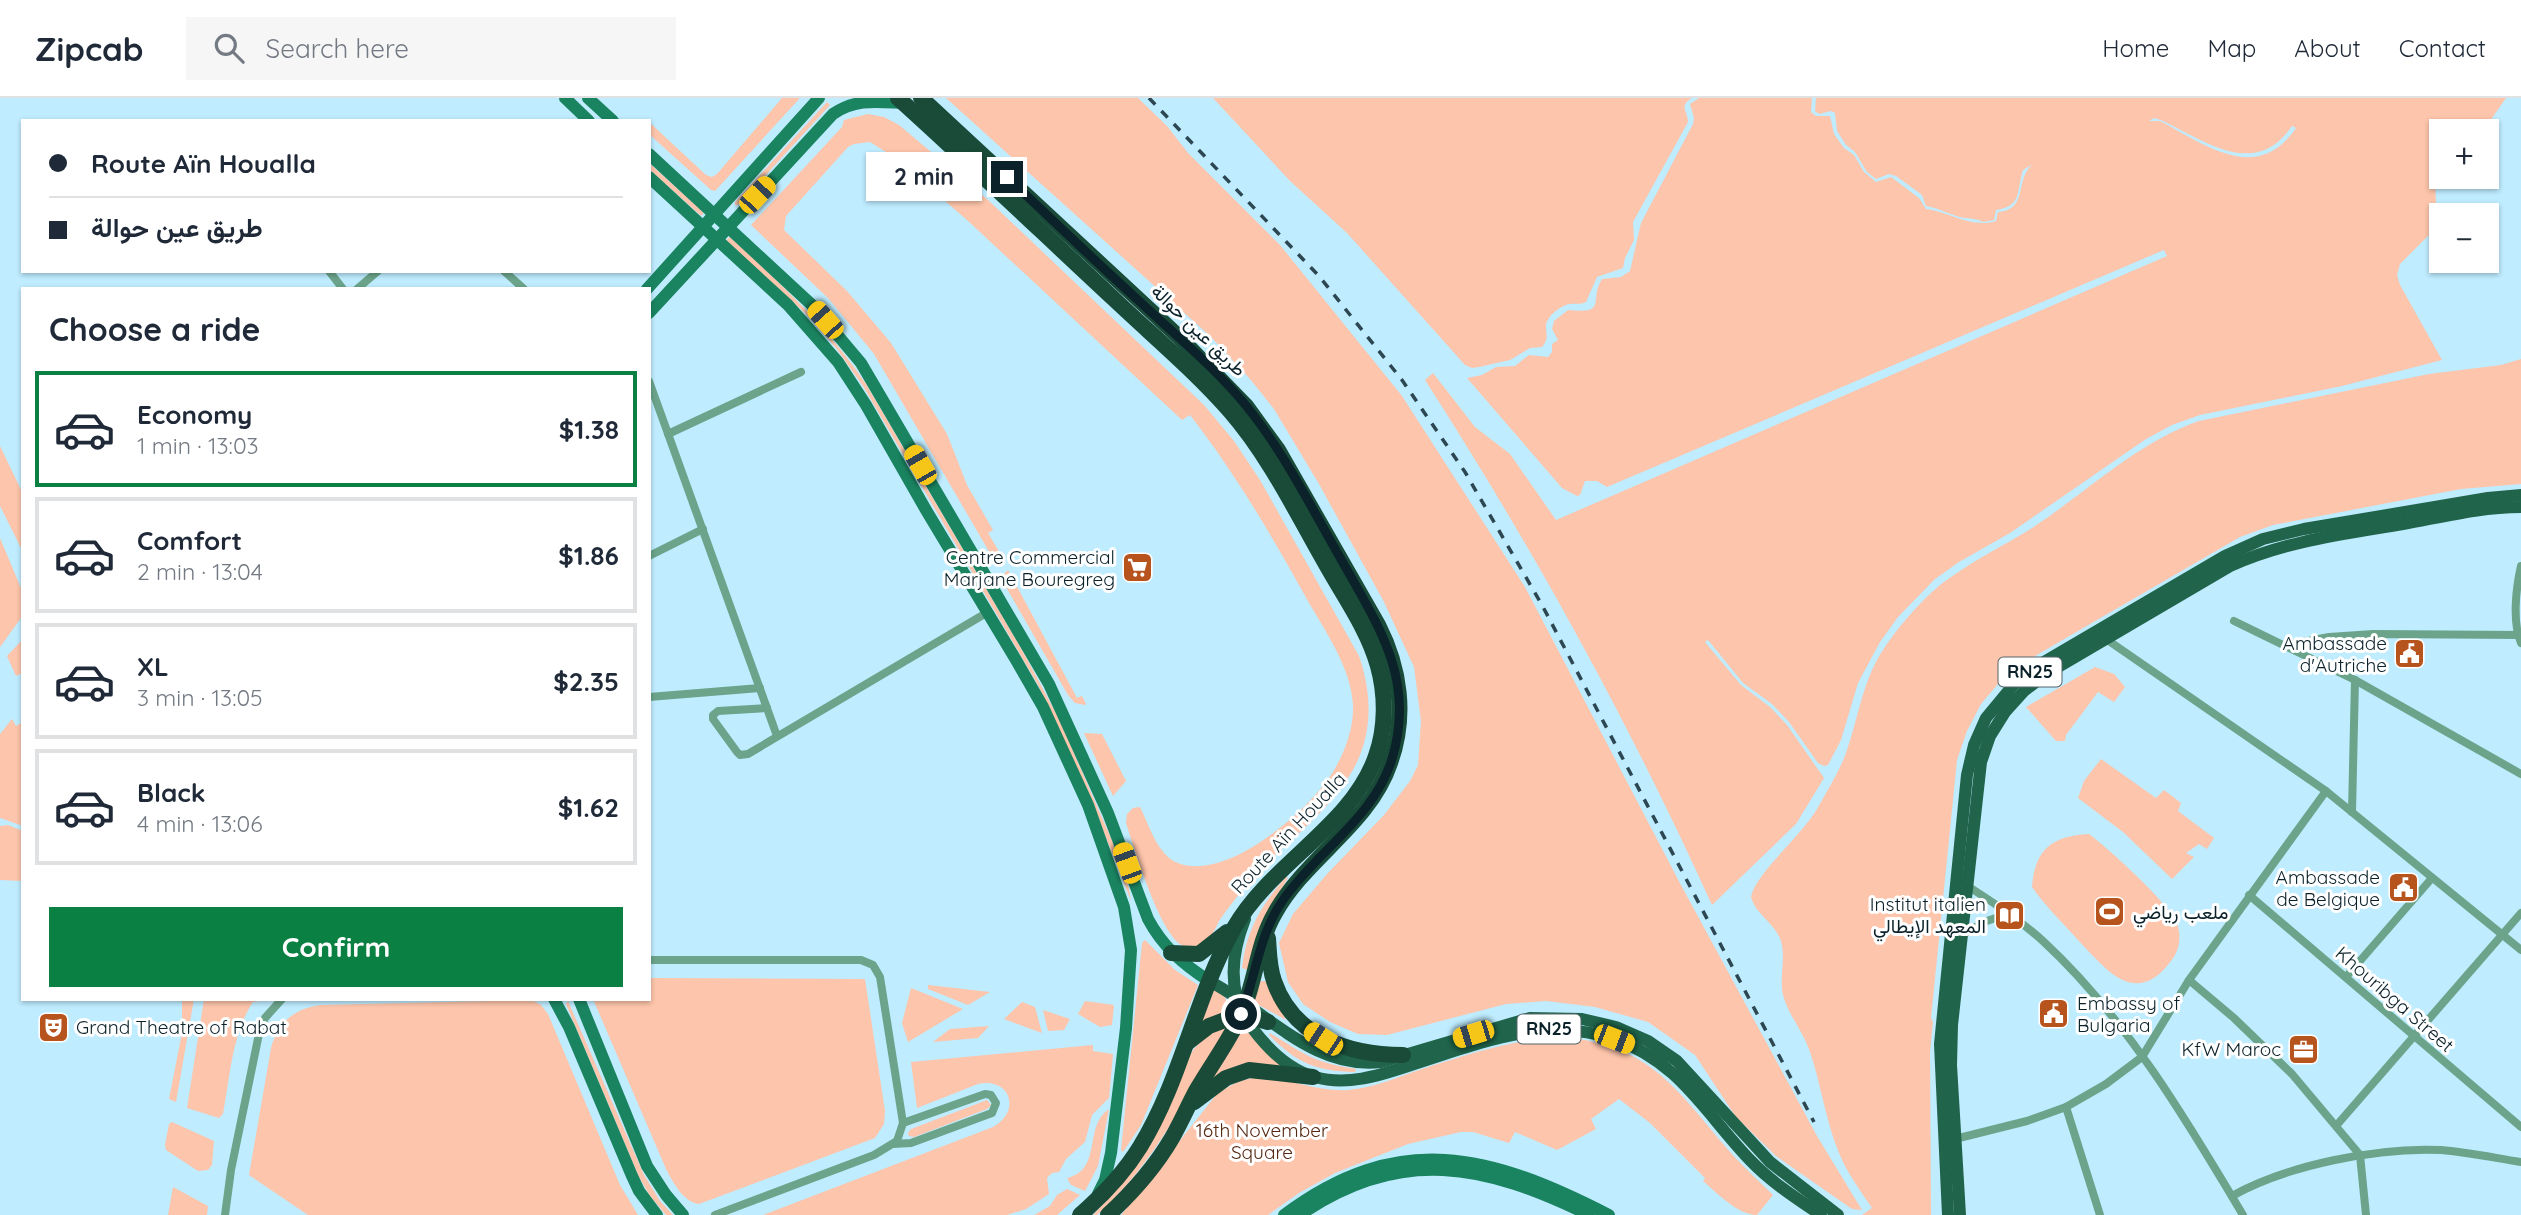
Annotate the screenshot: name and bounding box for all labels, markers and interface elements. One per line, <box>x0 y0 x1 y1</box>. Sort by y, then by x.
search box <box>186 17 676 80</box>
text: Zipcab <box>35 28 144 69</box>
icon: search <box>210 29 248 67</box>
text: Search here <box>266 32 409 65</box>
text: Home <box>2102 33 2169 63</box>
text: Map <box>2207 33 2256 63</box>
text: About <box>2294 33 2361 63</box>
text: Contact <box>2399 33 2486 63</box>
map controls <box>2429 119 2499 273</box>
button: + <box>2429 119 2499 189</box>
text: Route Aïn Houalla <box>91 147 316 180</box>
callout: 2 min <box>867 153 982 202</box>
route end <box>991 161 1023 193</box>
text: 2 min <box>894 162 954 191</box>
car <box>735 172 780 218</box>
button: − <box>2429 203 2499 273</box>
text: طريق عين حوالة <box>91 211 263 244</box>
street label: طريق عين حوالة <box>1147 279 1251 381</box>
car <box>804 297 847 343</box>
text: Choose a ride <box>49 309 261 349</box>
icon: car <box>53 398 116 461</box>
text: Economy <box>137 398 252 431</box>
text: $1.38 <box>559 413 619 446</box>
text: 1 min · 13:03 <box>137 431 259 460</box>
car <box>901 442 940 488</box>
icon: car <box>53 524 116 587</box>
text: Comfort <box>137 524 242 557</box>
text: $1.86 <box>558 539 619 572</box>
place label: Centre Commercial Marjane Bouregreg <box>944 545 1115 591</box>
supermarket icon: Centre Commercial Marjane Bouregreg <box>1121 551 1155 585</box>
text: 2 min · 13:04 <box>137 557 263 586</box>
place label: Ambassade d'Autriche <box>2283 631 2387 677</box>
public building icon: Ambassade d'Autriche <box>2393 637 2427 671</box>
icon: car <box>53 650 116 713</box>
text: XL <box>137 650 169 683</box>
road number: RN25 <box>1998 658 2062 686</box>
text: $2.35 <box>553 665 619 698</box>
text: 3 min · 13:05 <box>137 683 263 712</box>
street label: Route Aïn Houalla <box>1226 767 1350 899</box>
icon: car <box>53 776 116 839</box>
text: Black <box>137 776 206 809</box>
text: $1.62 <box>558 791 619 824</box>
text: 4 min · 13:06 <box>137 809 263 838</box>
car <box>1110 840 1145 886</box>
place label: Ambassade de Belgique <box>2276 865 2380 911</box>
public building icon: Ambassade de Belgique <box>2386 871 2420 905</box>
place label: Institut italien المعهد الإيطالي <box>1870 892 1986 942</box>
sports icon: ملعب رياضي <box>2093 895 2127 929</box>
library icon: Institut italien المعهد الإيطالي <box>1992 898 2026 932</box>
place label: ملعب رياضي <box>2133 900 2229 928</box>
button: Confirm <box>49 907 623 987</box>
street label: Khouribga Street <box>2331 941 2459 1057</box>
place label: Embassy of Bulgaria <box>2077 991 2180 1037</box>
public building icon: Embassy of Bulgaria <box>2037 997 2071 1031</box>
route start <box>1225 998 1257 1030</box>
theatre icon: Grand Theatre of Rabat <box>36 1010 70 1044</box>
road number: RN25 <box>1518 1014 1580 1044</box>
place label: Grand Theatre of Rabat <box>76 1015 287 1039</box>
car <box>1450 1018 1497 1050</box>
car <box>1300 1019 1347 1059</box>
car <box>1591 1022 1638 1056</box>
office icon: KfW Maroc <box>2287 1032 2321 1066</box>
place label: KfW Maroc <box>2181 1037 2281 1061</box>
park label: 16th November Square <box>1196 1118 1329 1164</box>

